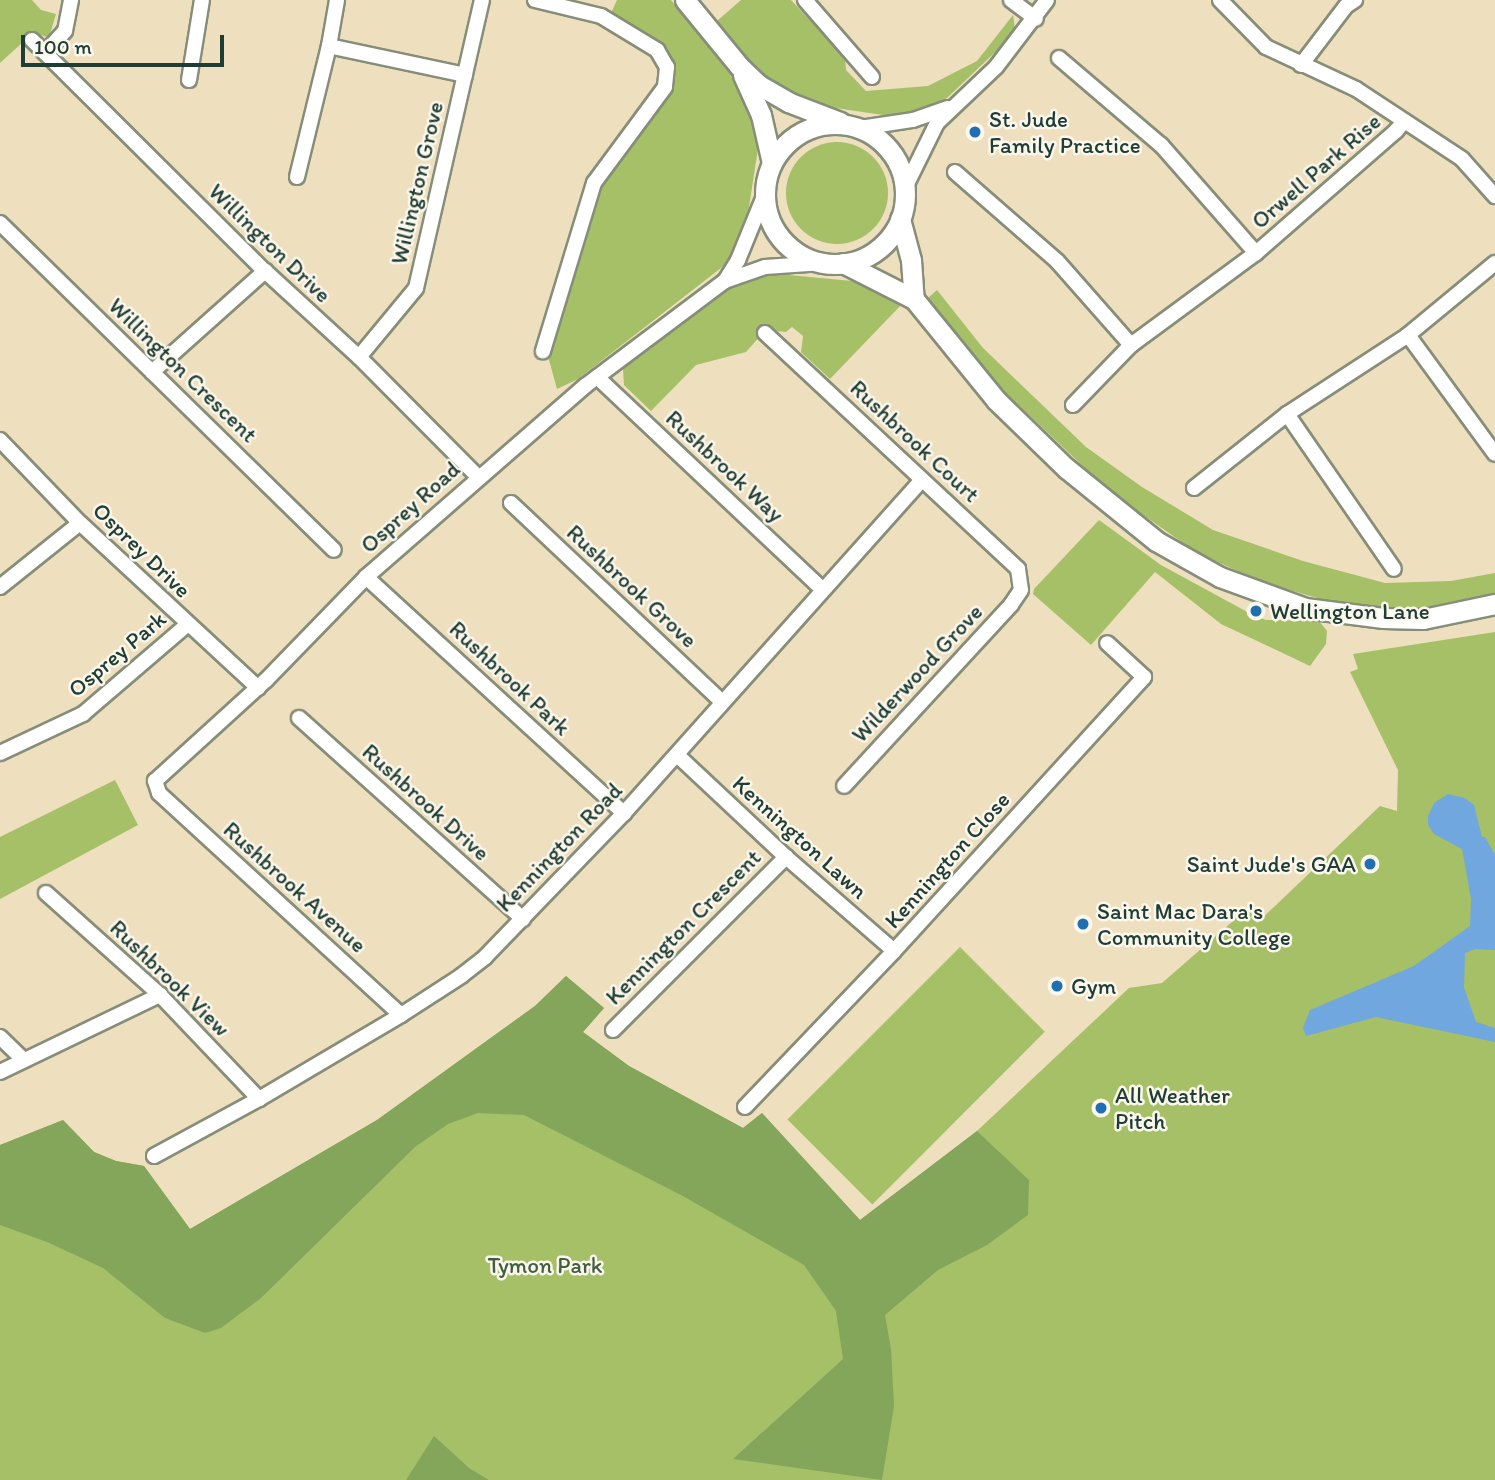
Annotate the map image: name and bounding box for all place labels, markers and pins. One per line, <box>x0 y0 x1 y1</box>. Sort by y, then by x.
place label: St. Jude Family Practice <box>989 105 1141 159</box>
marker: St. Jude Family Practice <box>967 124 983 140</box>
place label: Wellington Lane <box>1270 597 1430 625</box>
marker: Wellington Lane <box>1248 603 1264 619</box>
place label: Saint Jude's GAA <box>1186 850 1356 878</box>
marker: Saint Jude's GAA <box>1362 856 1378 872</box>
place label: Saint Mac Dara's Community College <box>1097 897 1291 951</box>
marker: Saint Mac Dara's Community College <box>1075 916 1091 932</box>
place label: Gym <box>1071 972 1116 1000</box>
marker: Gym <box>1049 978 1065 994</box>
place label: All Weather Pitch <box>1115 1081 1230 1135</box>
marker: All Weather Pitch <box>1093 1100 1109 1116</box>

